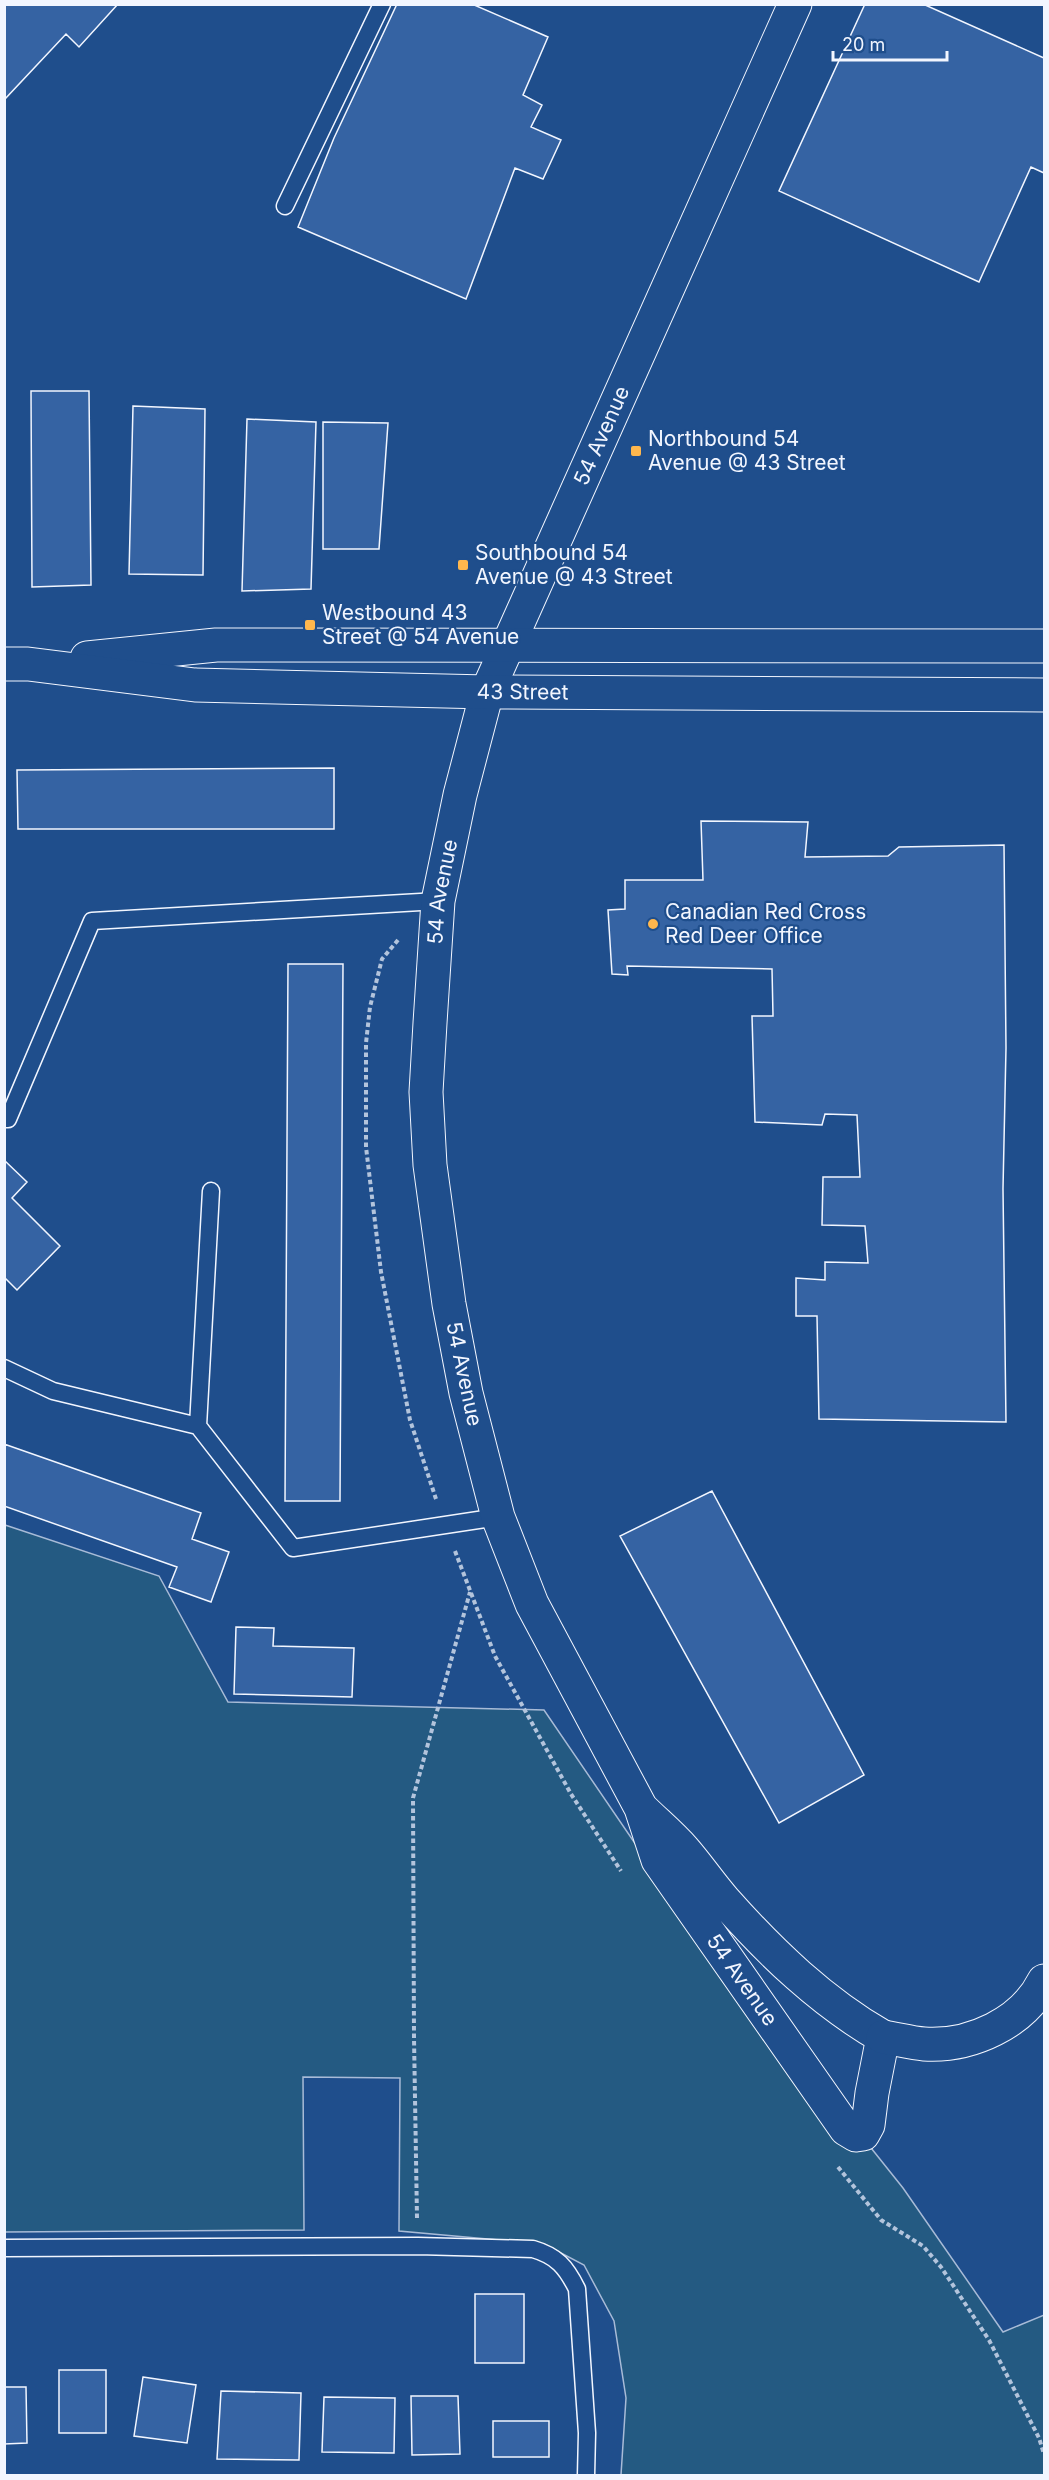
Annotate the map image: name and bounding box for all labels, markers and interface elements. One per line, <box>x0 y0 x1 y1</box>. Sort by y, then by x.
scale bar <box>833 24 947 62</box>
text: 20 m <box>842 34 885 55</box>
street label: 54 Avenue <box>568 382 634 489</box>
place label: Northbound 54 Avenue @ 43 Street <box>648 426 846 475</box>
marker: Northbound 54 Avenue @ 43 Street <box>629 444 643 458</box>
place label: Southbound 54 Avenue @ 43 Street <box>475 540 673 589</box>
marker: Southbound 54 Avenue @ 43 Street <box>456 558 470 572</box>
place label: Westbound 43 Street @ 54 Avenue <box>322 600 519 649</box>
marker: Westbound 43 Street @ 54 Avenue <box>303 618 317 632</box>
street label: 43 Street <box>476 679 569 704</box>
street label: 54 Avenue <box>422 837 462 945</box>
place label: Canadian Red Cross Red Deer Office <box>665 899 866 948</box>
marker: Canadian Red Cross Red Deer Office <box>646 917 660 931</box>
street label: 54 Avenue <box>441 1319 488 1428</box>
street label: 54 Avenue <box>702 1929 783 2030</box>

